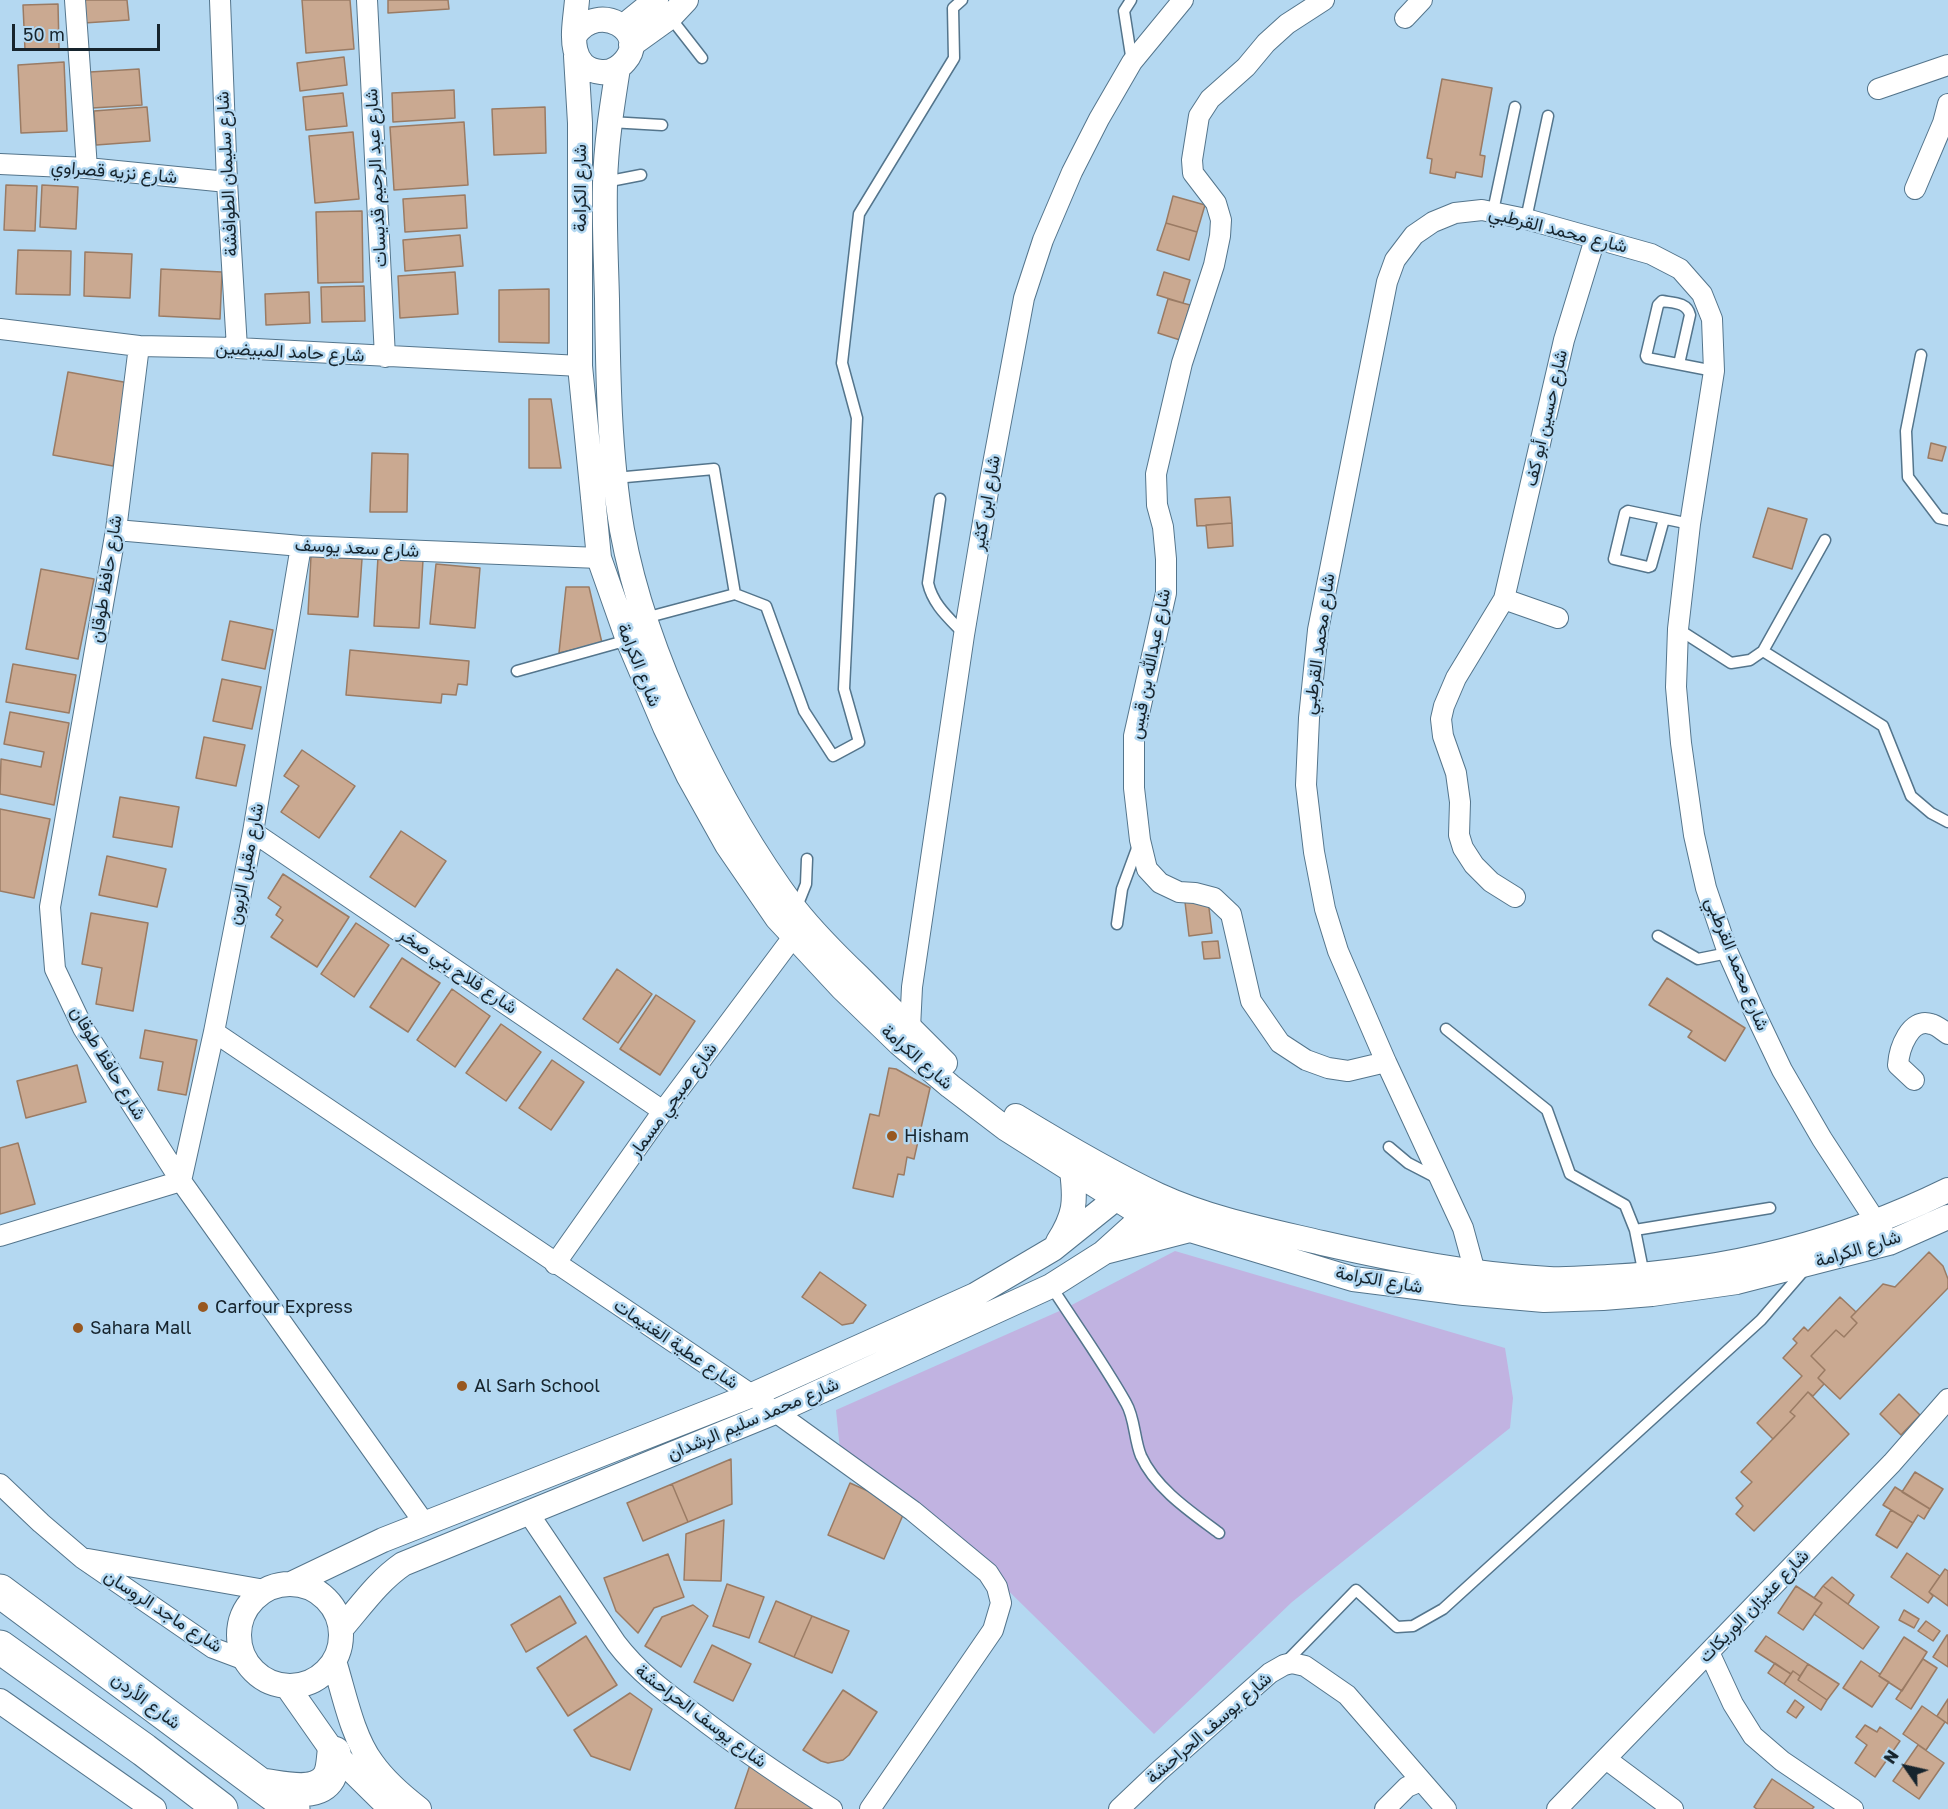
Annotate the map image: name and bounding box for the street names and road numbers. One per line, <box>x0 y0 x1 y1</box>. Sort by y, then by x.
street label: شارع عبد الرحيم قديسات <box>361 88 391 268</box>
street label: شارع سليمان الطوافشة <box>212 91 242 257</box>
street label: شارع الكرامة <box>569 144 591 232</box>
street label: شارع نزيه قصراوي <box>50 156 178 188</box>
street label: شارع محمد القرطبي <box>1486 202 1630 258</box>
street label: شارع حامد المبيضين <box>215 337 365 367</box>
street label: شارع حسين أبو كف <box>1520 348 1572 488</box>
street label: شارع ابن كثير <box>967 454 1005 552</box>
street label: شارع حافظ طوقان <box>85 514 127 644</box>
street label: شارع سعد يوسف <box>294 534 420 562</box>
street label: شارع محمد القرطبي <box>1298 572 1340 716</box>
street label: شارع عبدالله بن قيس <box>1125 587 1175 741</box>
street label: شارع الكرامة <box>612 620 666 710</box>
street label: شارع مقبل الزبون <box>224 801 268 927</box>
street label: شارع محمد القرطبي <box>1700 894 1774 1034</box>
street label: شارع فلاح بني صخر <box>395 923 521 1019</box>
street label: شارع حافظ طوقان <box>66 1002 150 1124</box>
street label: شارع الكرامة <box>877 1020 957 1094</box>
street label: شارع صبحي مسمار <box>624 1038 722 1162</box>
street label: شارع الكرامة <box>1813 1226 1903 1272</box>
street label: شارع الكرامة <box>1334 1262 1424 1298</box>
street label: شارع عطية الغنيمات <box>610 1294 742 1394</box>
street label: شارع محمد سليم الرشدان <box>664 1373 842 1465</box>
street label: شارع عنيزان الوريكات <box>1695 1545 1813 1667</box>
street label: شارع ماجد الروسان <box>100 1565 226 1657</box>
street label: شارع يوسف الحراحشة <box>631 1660 771 1772</box>
street label: شارع الأردن <box>107 1668 185 1734</box>
street label: شارع يوسف الحراحشة <box>1142 1668 1276 1788</box>

